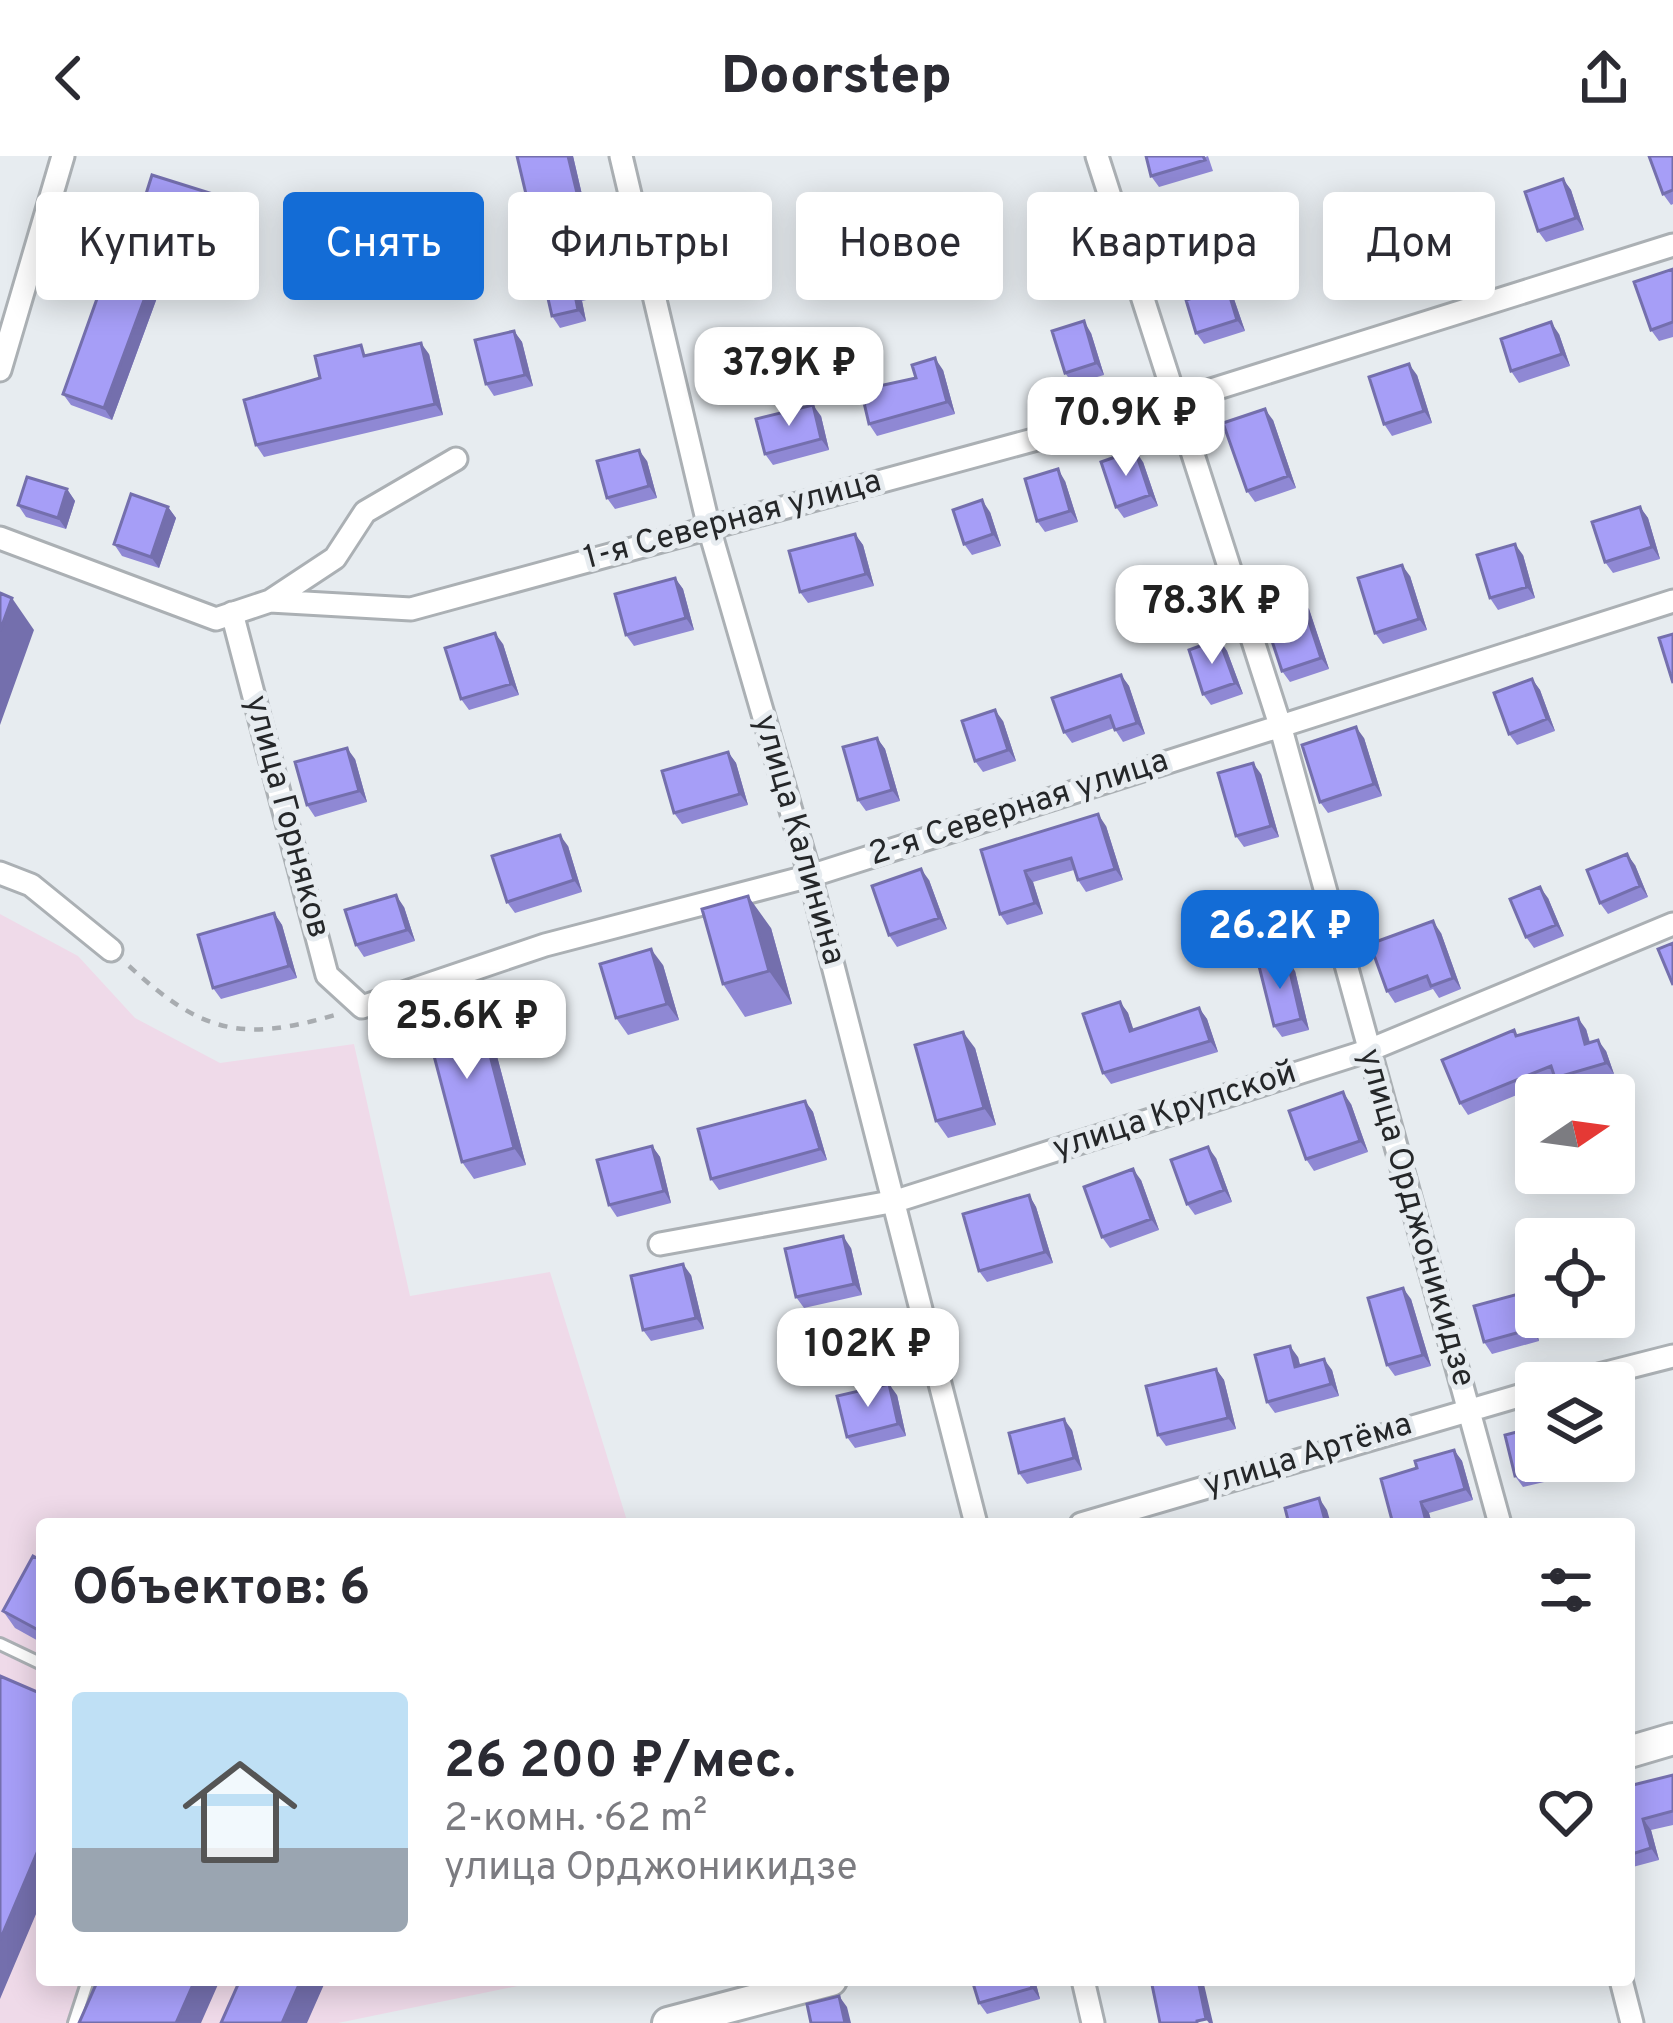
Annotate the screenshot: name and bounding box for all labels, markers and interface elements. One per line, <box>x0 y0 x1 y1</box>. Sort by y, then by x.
text: Doorstep <box>721 44 952 113</box>
icon: back <box>36 45 102 111</box>
icon: share <box>1571 45 1637 111</box>
chip: Купить <box>36 192 259 300</box>
chip: Снять <box>283 192 484 300</box>
chip: Фильтры <box>508 192 772 300</box>
chip: Новое <box>796 192 1003 300</box>
chip: Квартира <box>1027 192 1299 300</box>
chip: Дом <box>1323 192 1495 300</box>
pin: 37.9K ₽ <box>678 327 900 429</box>
text: 37.9K ₽ <box>721 341 857 390</box>
pin: 70.9K ₽ <box>1015 377 1237 479</box>
text: 70.9K ₽ <box>1054 391 1198 440</box>
street label: 1-я Северная улица <box>580 461 886 581</box>
pin: 78.3K ₽ <box>1101 565 1323 667</box>
text: 78.3K ₽ <box>1142 579 1282 628</box>
street label: улица Горняков <box>233 691 339 943</box>
street label: улица Калинина <box>742 710 854 970</box>
street label: 2-я Северная улица <box>864 741 1174 877</box>
pin: 26.2K ₽ <box>1169 890 1391 992</box>
text: 26.2K ₽ <box>1208 904 1352 953</box>
pin: 25.6K ₽ <box>356 980 578 1082</box>
text: 25.6K ₽ <box>395 994 539 1043</box>
street label: улица Орджоникидзе <box>1347 1044 1483 1392</box>
street label: улица Крупской <box>1048 1053 1302 1171</box>
north arrow <box>1515 1074 1635 1194</box>
map controls <box>1515 1074 1635 1482</box>
button: locate <box>1515 1218 1635 1338</box>
pin: 102K ₽ <box>770 1308 966 1410</box>
text: 102K ₽ <box>804 1322 932 1371</box>
button: layers <box>1515 1362 1635 1482</box>
street label: улица Артёма <box>1199 1404 1417 1508</box>
icon: filters <box>1533 1557 1599 1623</box>
text: Объектов: 6 <box>72 1558 370 1623</box>
text: 26 200 ₽/мес. <box>444 1731 796 1796</box>
icon: home <box>168 1740 312 1884</box>
icon: heart <box>1533 1779 1599 1845</box>
text: 2-комн. · 62 m² <box>444 1796 707 1845</box>
text: улица Орджоникидзе <box>444 1845 858 1894</box>

